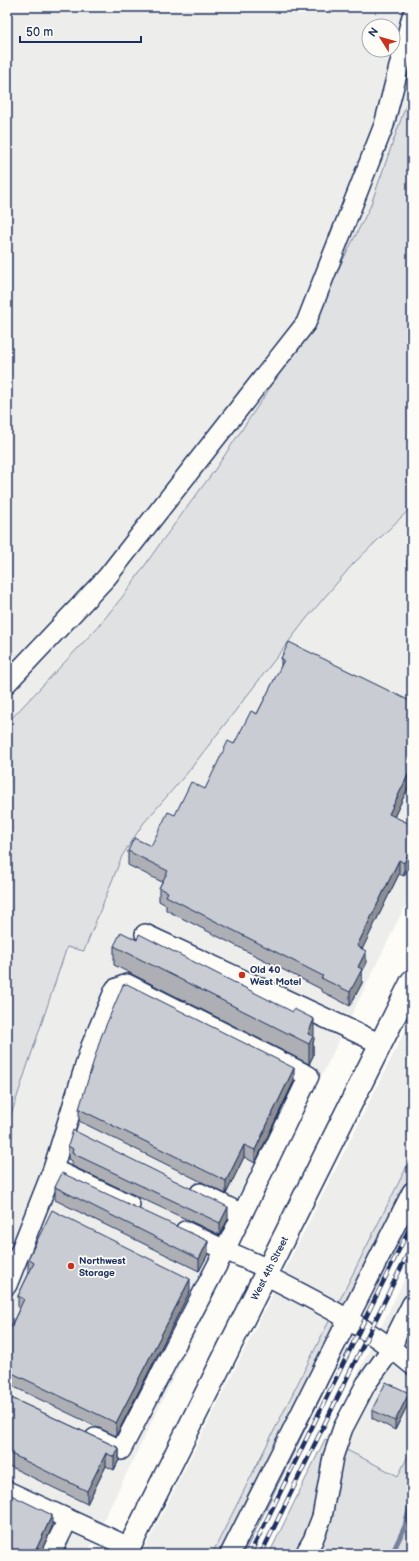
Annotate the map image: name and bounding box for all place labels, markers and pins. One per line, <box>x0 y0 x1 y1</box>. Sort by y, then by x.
place label: Old 40 West Motel <box>250 964 301 988</box>
marker: Old 40 West Motel <box>237 970 247 980</box>
place label: Northwest Storage <box>79 1255 126 1279</box>
marker: Northwest Storage <box>66 1261 76 1271</box>

